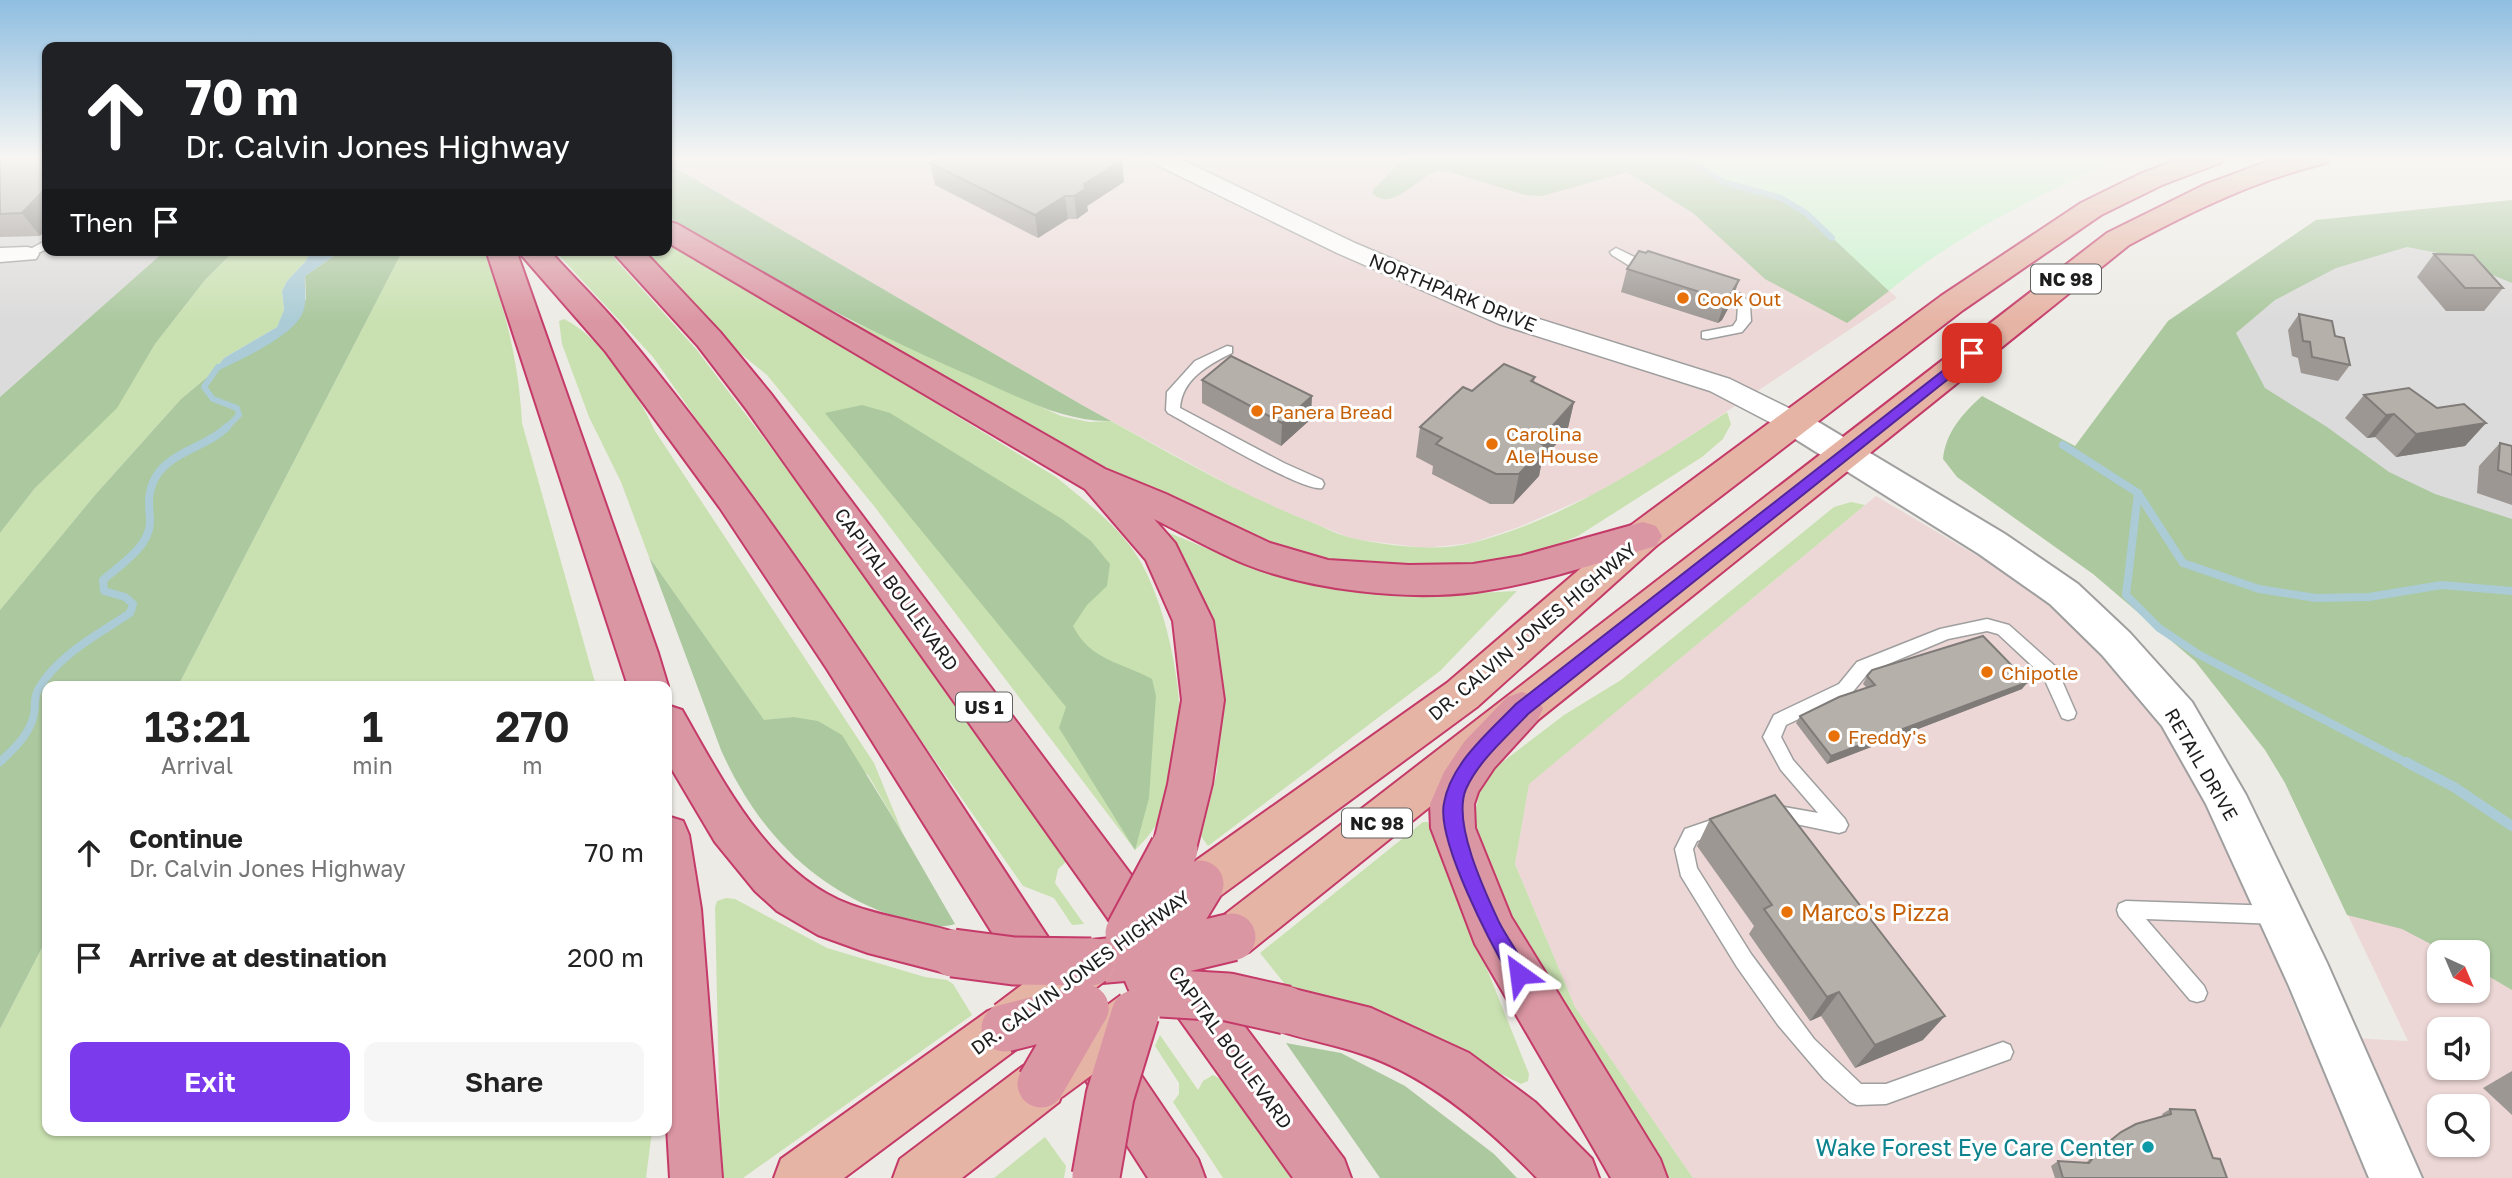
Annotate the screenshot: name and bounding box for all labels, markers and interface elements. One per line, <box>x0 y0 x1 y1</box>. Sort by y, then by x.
text: 70 m <box>185 67 299 126</box>
icon: ahead <box>70 70 161 161</box>
text: Dr. Calvin Jones Highway <box>185 127 570 165</box>
icon: arrive <box>147 203 185 241</box>
text: Then <box>70 207 133 238</box>
street label: NORTHPARK DRIVE <box>1366 248 1540 336</box>
road number: NC 98 <box>2031 264 2101 293</box>
place label: Cook Out <box>1697 287 1781 310</box>
marker: Cook Out <box>1675 290 1691 306</box>
pin <box>1942 323 2002 383</box>
icon: arrive <box>1953 334 1991 372</box>
place label: Panera Bread <box>1271 400 1393 423</box>
marker: Panera Bread <box>1249 403 1265 419</box>
place label: Carolina Ale House <box>1506 422 1598 467</box>
marker: Carolina Ale House <box>1484 436 1500 452</box>
street label: CAPITAL BOULEVARD <box>830 503 964 675</box>
street label: DR. CALVIN JONES HIGHWAY <box>1423 537 1641 725</box>
place label: Chipotle <box>2001 661 2078 684</box>
marker: Chipotle <box>1979 664 1995 680</box>
road number: US 1 <box>956 692 1012 722</box>
text: 13:21 <box>144 701 250 751</box>
text: 1 <box>362 701 383 751</box>
text: 270 <box>495 701 570 751</box>
street label: RETAIL DRIVE <box>2161 704 2243 824</box>
place label: Freddy's <box>1848 725 1927 748</box>
marker: Freddy's <box>1826 728 1842 744</box>
text: Arrival <box>161 751 233 779</box>
text: min <box>352 751 393 779</box>
text: m <box>522 751 543 779</box>
road number: NC 98 <box>1342 808 1412 838</box>
text: Continue <box>129 823 243 854</box>
icon: ahead <box>70 834 108 872</box>
text: 70 m <box>585 837 644 868</box>
text: Dr. Calvin Jones Highway <box>129 854 406 882</box>
street label: DR. CALVIN JONES HIGHWAY <box>966 885 1194 1059</box>
place label: Marco's Pizza <box>1801 898 1950 926</box>
marker: Marco's Pizza <box>1779 904 1795 920</box>
position arrow <box>1482 937 1556 1011</box>
icon: arrive <box>70 939 108 977</box>
north arrow <box>2427 940 2490 1003</box>
map controls <box>2427 940 2490 1157</box>
text: Arrive at destination <box>129 942 387 973</box>
text: 200 m <box>567 942 644 973</box>
street label: CAPITAL BOULEVARD <box>1164 961 1298 1133</box>
button: sound <box>2427 1017 2490 1080</box>
button: Exit <box>70 1042 350 1122</box>
button: Share <box>364 1042 644 1122</box>
button: search <box>2427 1094 2490 1157</box>
place label: Wake Forest Eye Care Center <box>1816 1133 2134 1161</box>
marker: Wake Forest Eye Care Center <box>2140 1139 2156 1155</box>

